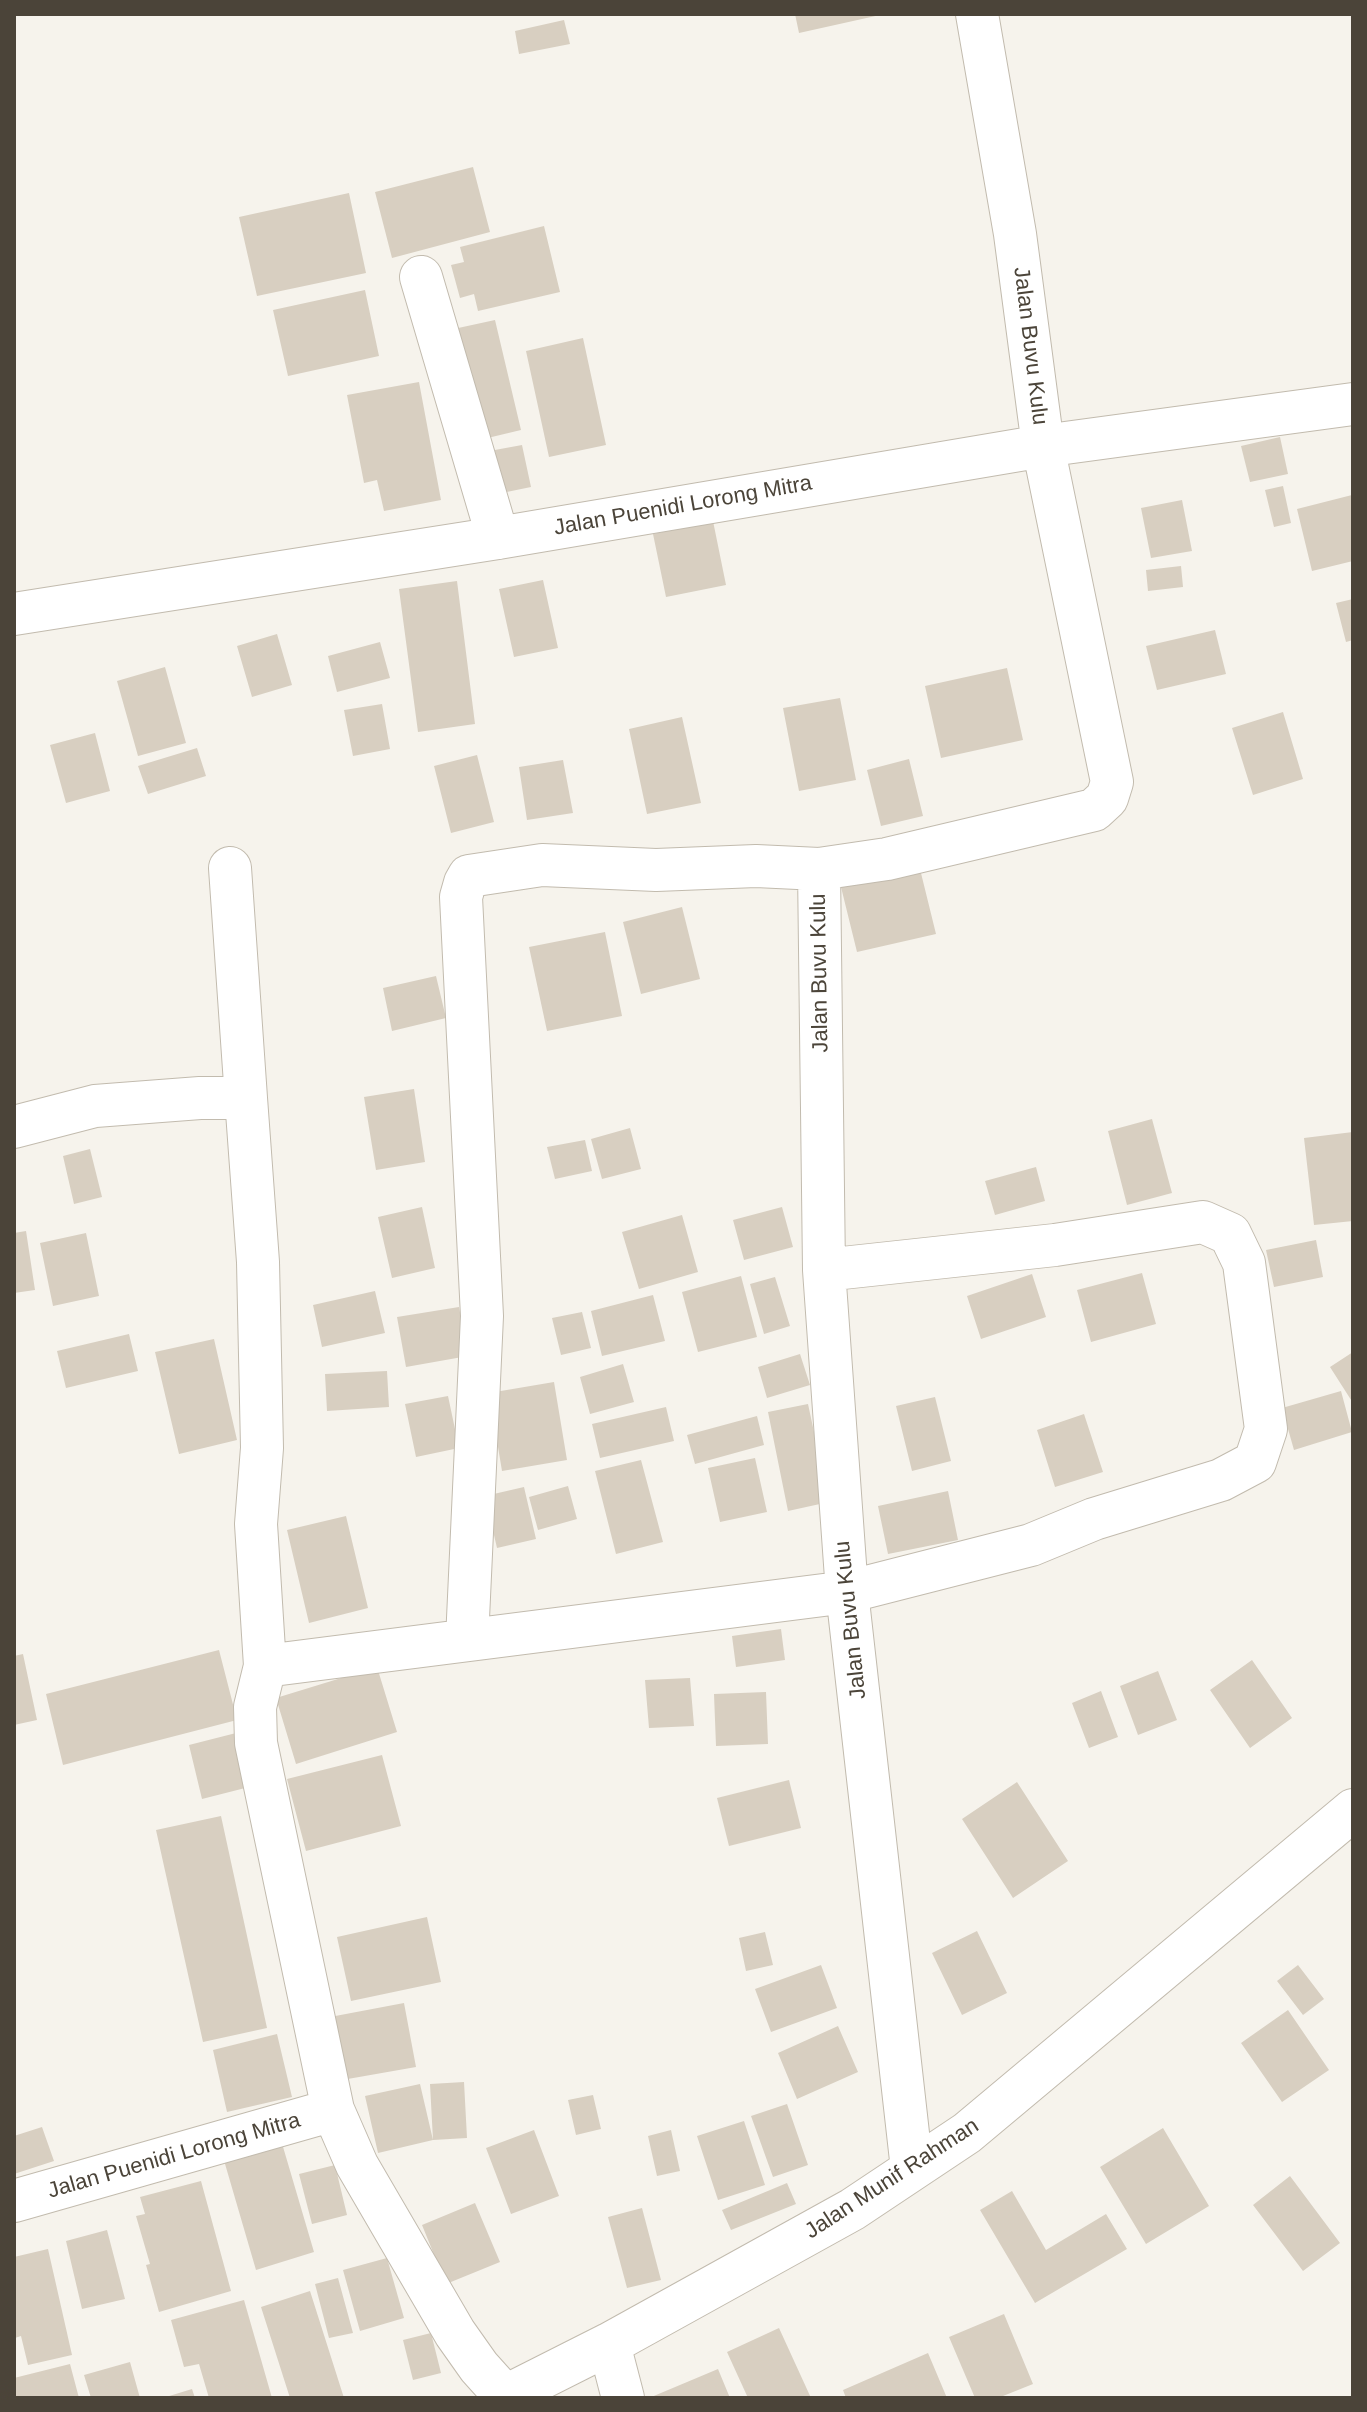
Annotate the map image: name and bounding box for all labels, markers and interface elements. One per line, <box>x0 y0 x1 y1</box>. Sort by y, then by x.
street label: Jalan Buvu Kulu <box>1007 265 1053 427</box>
street label: Jalan Puenidi Lorong Mitra <box>552 470 814 542</box>
street label: Jalan Buvu Kulu <box>805 893 835 1053</box>
street label: Jalan Buvu Kulu <box>830 1540 872 1700</box>
street label: Jalan Puenidi Lorong Mitra <box>45 2107 303 2205</box>
street label: Jalan Munif Rahman <box>800 2113 984 2245</box>

